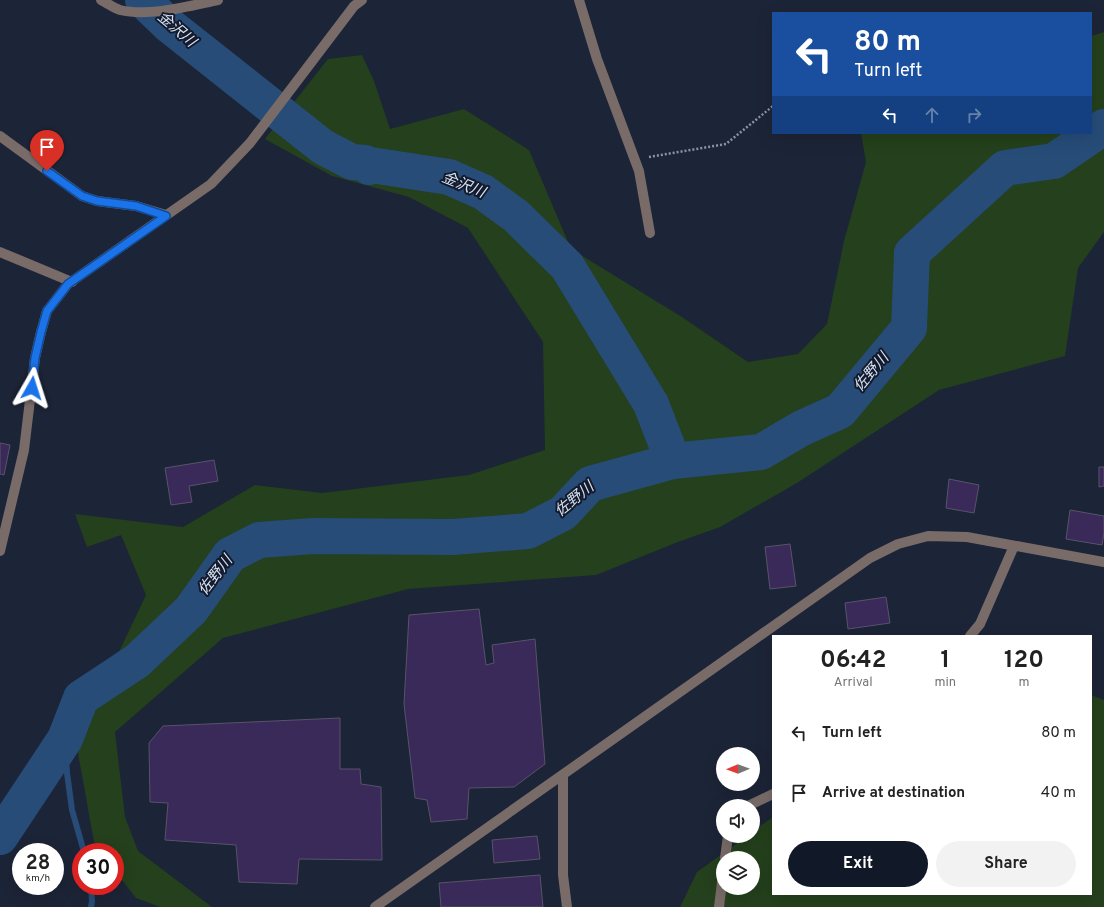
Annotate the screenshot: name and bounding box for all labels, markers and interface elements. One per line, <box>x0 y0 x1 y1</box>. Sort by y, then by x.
water label: 金沢川 <box>153 8 201 53</box>
text: 80 m <box>854 25 921 61</box>
icon: left <box>788 28 840 80</box>
text: Turn left <box>854 60 922 83</box>
icon: left <box>879 104 901 126</box>
icon: ahead <box>921 104 943 126</box>
icon: right <box>963 104 985 126</box>
pin <box>30 130 64 171</box>
icon: arrive <box>36 136 58 158</box>
water label: 金沢川 <box>439 169 489 204</box>
water label: 佐野川 <box>850 348 895 396</box>
position arrow <box>11 367 53 409</box>
water label: 佐野川 <box>552 477 600 522</box>
water label: 佐野川 <box>195 551 239 600</box>
text: 06:42 <box>820 646 886 676</box>
text: 1 <box>940 646 950 676</box>
text: 120 <box>1004 646 1044 676</box>
text: Arrival <box>834 675 873 691</box>
text: min <box>934 675 956 691</box>
text: m <box>1018 675 1030 691</box>
icon: left <box>788 722 810 744</box>
text: Turn left <box>822 724 882 743</box>
text: 80 m <box>1041 724 1076 743</box>
north arrow <box>716 747 760 791</box>
map controls <box>716 747 760 895</box>
icon: arrive <box>788 782 810 804</box>
text: Arrive at destination <box>822 784 965 803</box>
text: 40 m <box>1041 784 1076 803</box>
button: sound <box>716 799 760 843</box>
button: Exit <box>788 841 928 887</box>
button: Share <box>936 841 1076 887</box>
speed limit sign: 30 <box>72 843 124 895</box>
text: 28 <box>26 851 50 877</box>
button: layers <box>716 851 760 895</box>
text: km/h <box>26 872 50 885</box>

